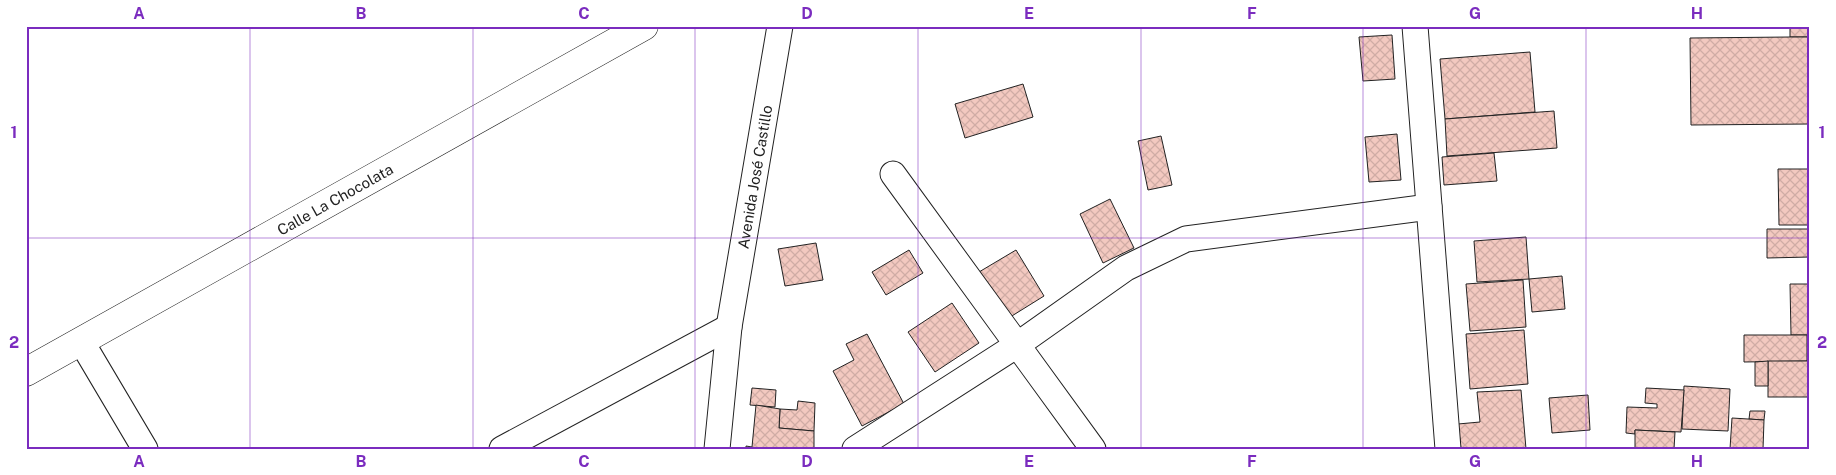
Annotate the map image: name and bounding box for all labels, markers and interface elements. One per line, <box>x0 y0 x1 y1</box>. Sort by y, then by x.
text: A <box>133 4 145 23</box>
text: B <box>356 4 367 23</box>
text: C <box>578 4 590 23</box>
text: D <box>801 4 813 23</box>
text: E <box>1024 4 1034 23</box>
text: F <box>1247 4 1257 23</box>
text: G <box>1469 4 1481 23</box>
text: H <box>1691 4 1703 23</box>
street label: Avenida José Castillo <box>734 104 775 250</box>
text: 1 <box>11 123 17 142</box>
text: 1 <box>1819 123 1825 142</box>
street label: Calle La Chocolata <box>274 160 396 238</box>
text: 2 <box>9 333 19 352</box>
text: 2 <box>1817 333 1827 352</box>
text: A <box>133 452 145 471</box>
text: B <box>356 452 367 471</box>
text: C <box>578 452 590 471</box>
text: D <box>801 452 813 471</box>
text: E <box>1024 452 1034 471</box>
text: F <box>1247 452 1257 471</box>
text: G <box>1469 452 1481 471</box>
text: H <box>1691 452 1703 471</box>

